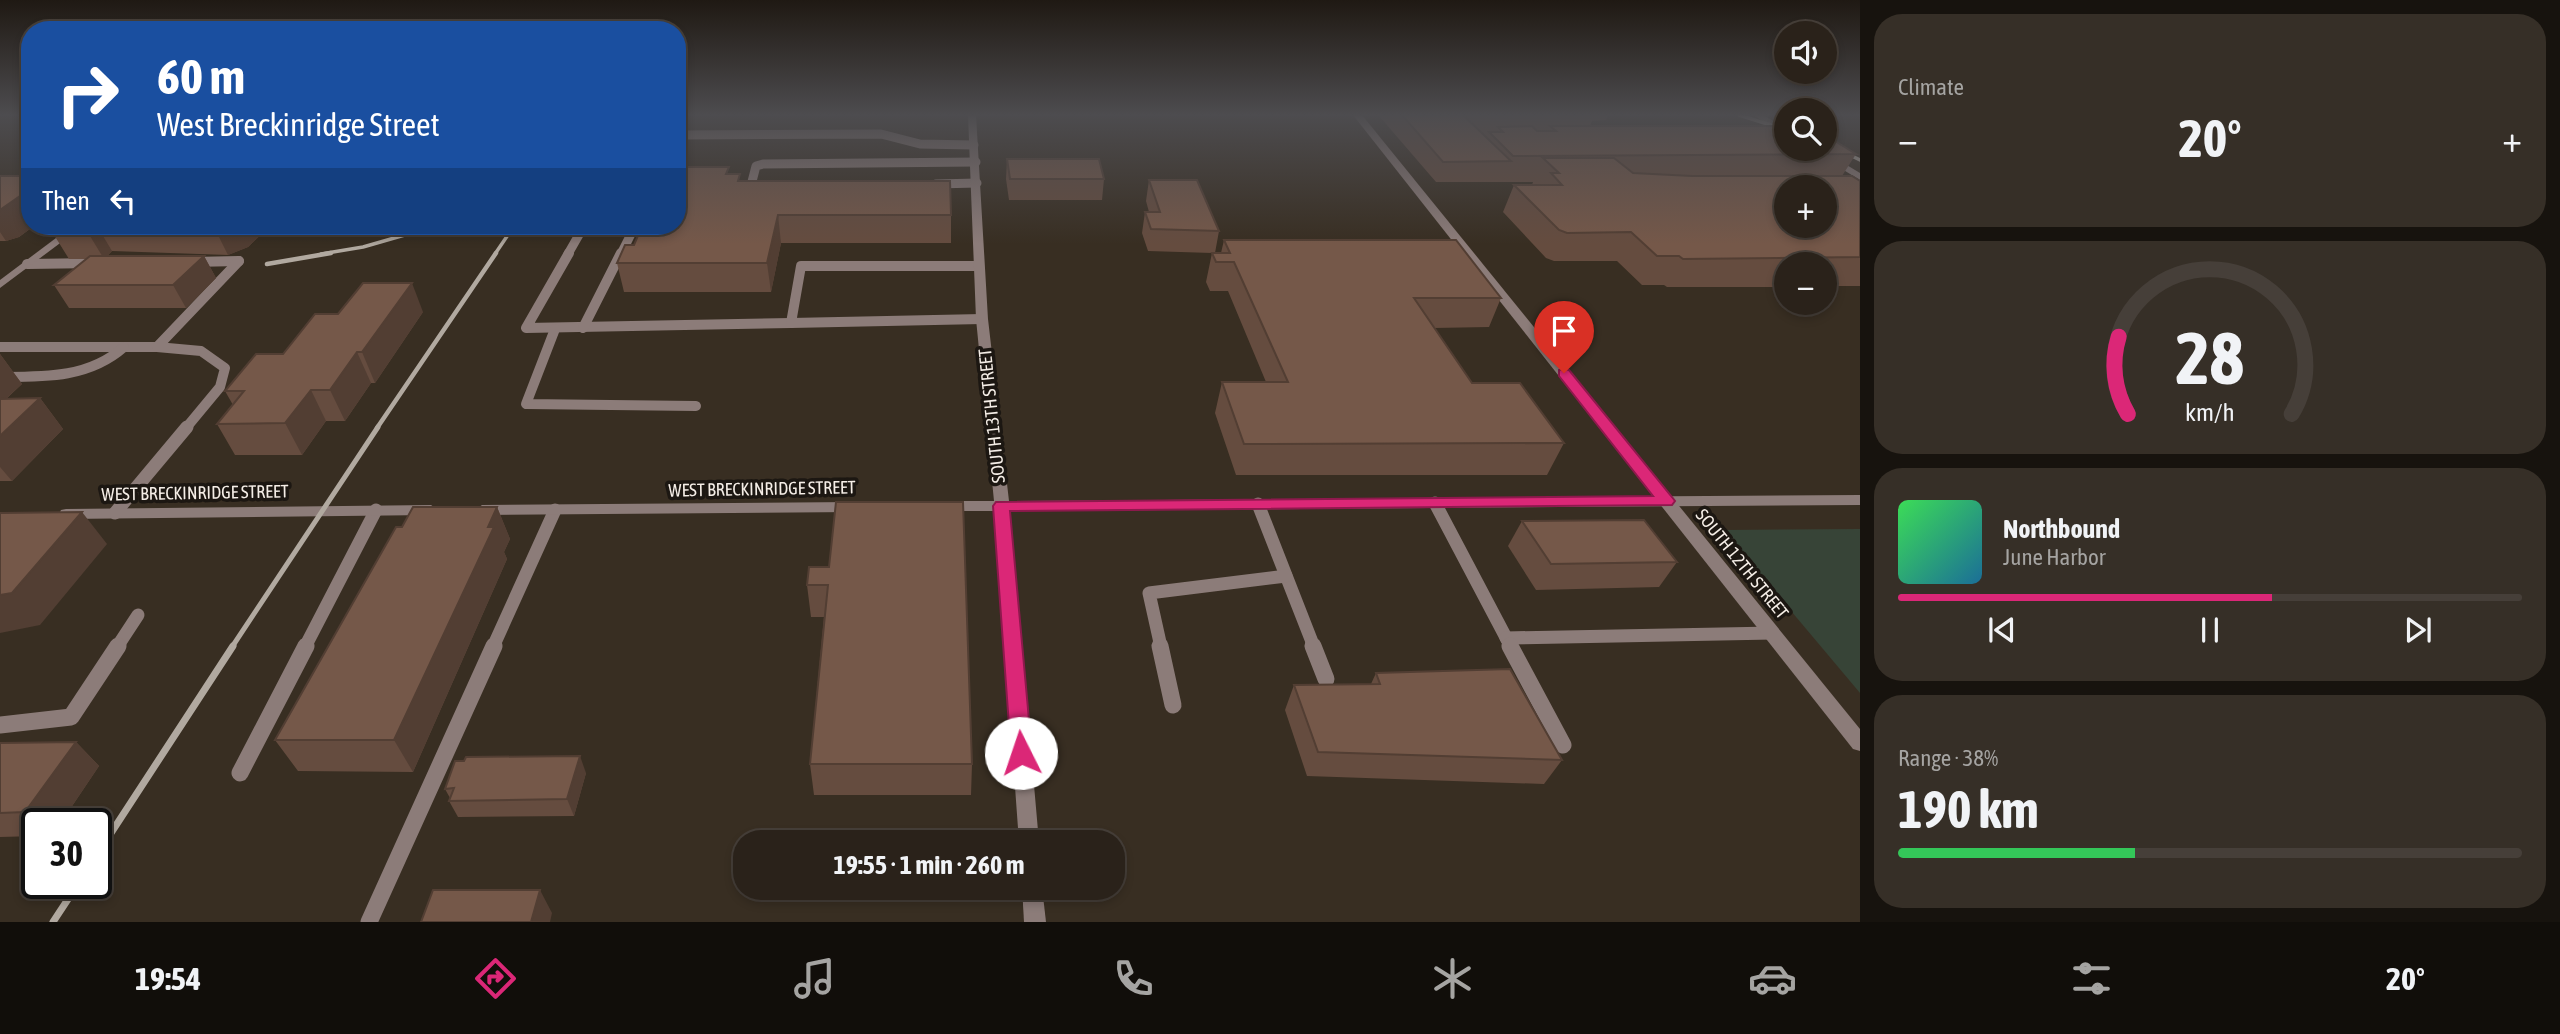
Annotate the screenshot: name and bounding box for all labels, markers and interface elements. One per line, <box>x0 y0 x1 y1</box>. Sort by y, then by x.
map controls <box>1774 21 1837 315</box>
button: sound <box>1774 21 1837 84</box>
text: 60 m <box>157 48 245 104</box>
icon: right <box>42 49 133 140</box>
text: Climate <box>1898 74 1964 100</box>
button: search <box>1774 98 1837 161</box>
text: West Breckinridge Street <box>157 106 440 143</box>
text: 20° <box>2178 108 2242 168</box>
text: − <box>1898 117 1918 160</box>
text: + <box>2502 117 2522 160</box>
button: + <box>1774 175 1837 238</box>
icon: left <box>104 182 142 220</box>
text: Then <box>42 186 90 216</box>
button: − <box>1774 252 1837 315</box>
pin <box>1534 301 1594 373</box>
icon: arrive <box>1545 312 1583 350</box>
text: 28 <box>2176 316 2244 399</box>
street label: SOUTH 13TH STREET <box>974 348 1009 484</box>
text: km/h <box>2185 397 2235 425</box>
street label: WEST BRECKINRIDGE STREET <box>668 476 856 501</box>
street label: WEST BRECKINRIDGE STREET <box>101 480 289 505</box>
street label: SOUTH 12TH STREET <box>1692 505 1793 623</box>
text: Northbound <box>2003 514 2120 544</box>
text: June Harbor <box>2003 544 2106 570</box>
icon: previous <box>1983 611 2021 649</box>
icon: pause <box>2191 611 2229 649</box>
icon: next <box>2399 611 2437 649</box>
position arrow <box>984 716 1058 790</box>
text: Range · 38% <box>1898 745 1998 771</box>
text: 190 km <box>1898 779 2039 839</box>
speed limit sign: 30 <box>21 808 112 899</box>
text: 19:55 · 1 min · 260 m <box>834 850 1024 880</box>
icon: directions <box>471 954 520 1003</box>
icon: music <box>790 954 839 1003</box>
icon: phone <box>1109 954 1158 1003</box>
icon: climate <box>1428 954 1477 1003</box>
icon: car <box>1748 954 1797 1003</box>
icon: filters <box>2067 954 2116 1003</box>
text: 19:54 <box>135 960 201 997</box>
text: 20° <box>2386 960 2425 997</box>

